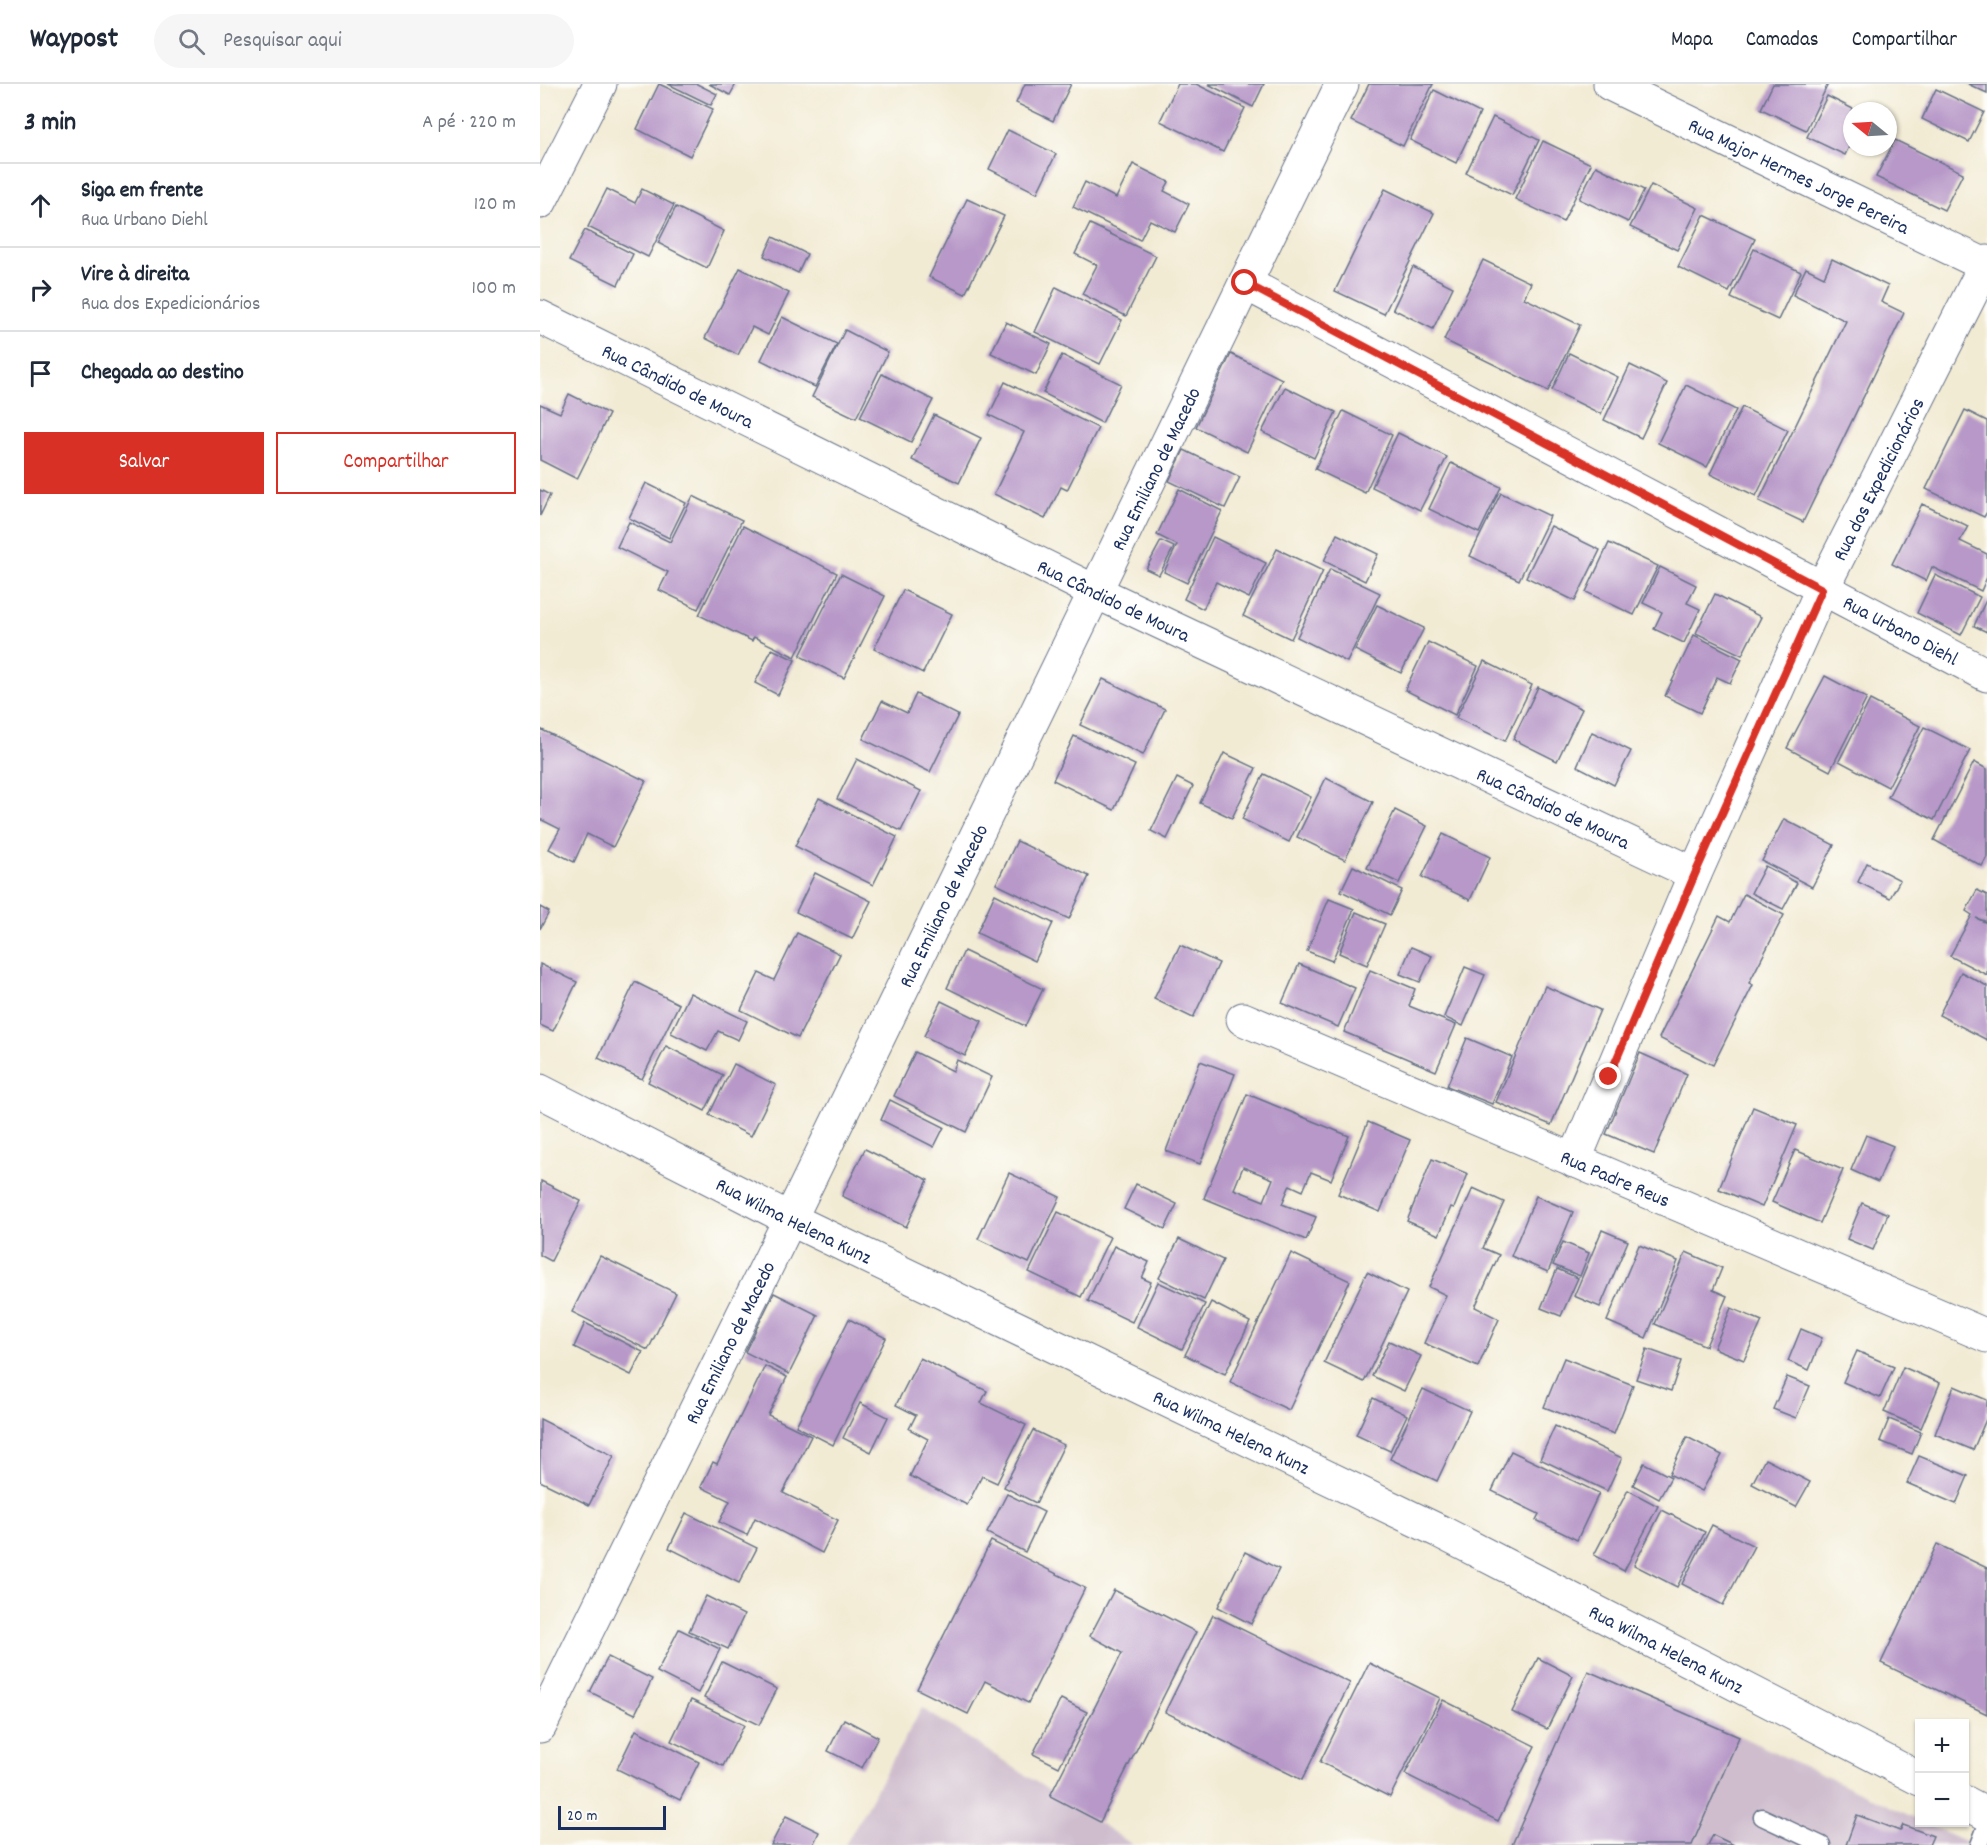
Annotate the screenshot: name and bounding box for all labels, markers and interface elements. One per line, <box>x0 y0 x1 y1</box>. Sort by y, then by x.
search box <box>154 14 574 68</box>
text: Waypost <box>30 21 118 61</box>
icon: search <box>175 25 208 58</box>
text: Pesquisar aqui <box>223 26 342 57</box>
text: Mapa <box>1671 26 1713 56</box>
text: Camadas <box>1746 26 1819 56</box>
text: Compartilhar <box>1852 26 1957 56</box>
north arrow <box>1843 102 1897 156</box>
text: 3 min <box>24 105 76 142</box>
text: A pé · 220 m <box>422 109 516 137</box>
street label: Rua Major Hermes Jorge Pereira <box>1683 113 1913 244</box>
text: Siga em frente <box>81 176 203 207</box>
icon: ahead <box>24 189 57 222</box>
text: 120 m <box>474 191 516 219</box>
text: Rua Urbano Diehl <box>81 207 208 235</box>
text: Vire à direita <box>81 260 189 291</box>
route start <box>1231 269 1257 295</box>
icon: right <box>24 273 57 306</box>
text: 100 m <box>472 275 516 303</box>
text: Rua dos Expedicionários <box>81 291 260 319</box>
street label: Rua Cândido de Moura <box>596 339 758 438</box>
icon: arrive <box>24 357 57 390</box>
text: Chegada ao destino <box>81 358 244 389</box>
street label: Rua Emiliano de Macedo <box>1106 383 1209 556</box>
street label: Rua dos Expedicionários <box>1827 394 1933 567</box>
button: Salvar <box>24 432 264 494</box>
button: Compartilhar <box>276 432 516 494</box>
street label: Rua Cândido de Moura <box>1032 554 1194 651</box>
street label: Rua Urbano Diehl <box>1837 590 1963 674</box>
street label: Rua Cândido de Moura <box>1471 762 1634 858</box>
street label: Rua Emiliano de Macedo <box>894 820 997 993</box>
route end <box>1595 1063 1621 1089</box>
street label: Rua Padre Reus <box>1555 1145 1674 1216</box>
street label: Rua Wilma Helena Kunz <box>710 1172 876 1273</box>
street label: Rua Emiliano de Macedo <box>680 1257 784 1430</box>
street label: Rua Wilma Helena Kunz <box>1147 1384 1314 1484</box>
street label: Rua Wilma Helena Kunz <box>1583 1599 1748 1703</box>
map controls <box>1915 1719 1969 1827</box>
button: + <box>1915 1719 1969 1773</box>
button: − <box>1915 1773 1969 1827</box>
scale bar <box>558 1803 666 1830</box>
text: 20 m <box>567 1805 597 1828</box>

